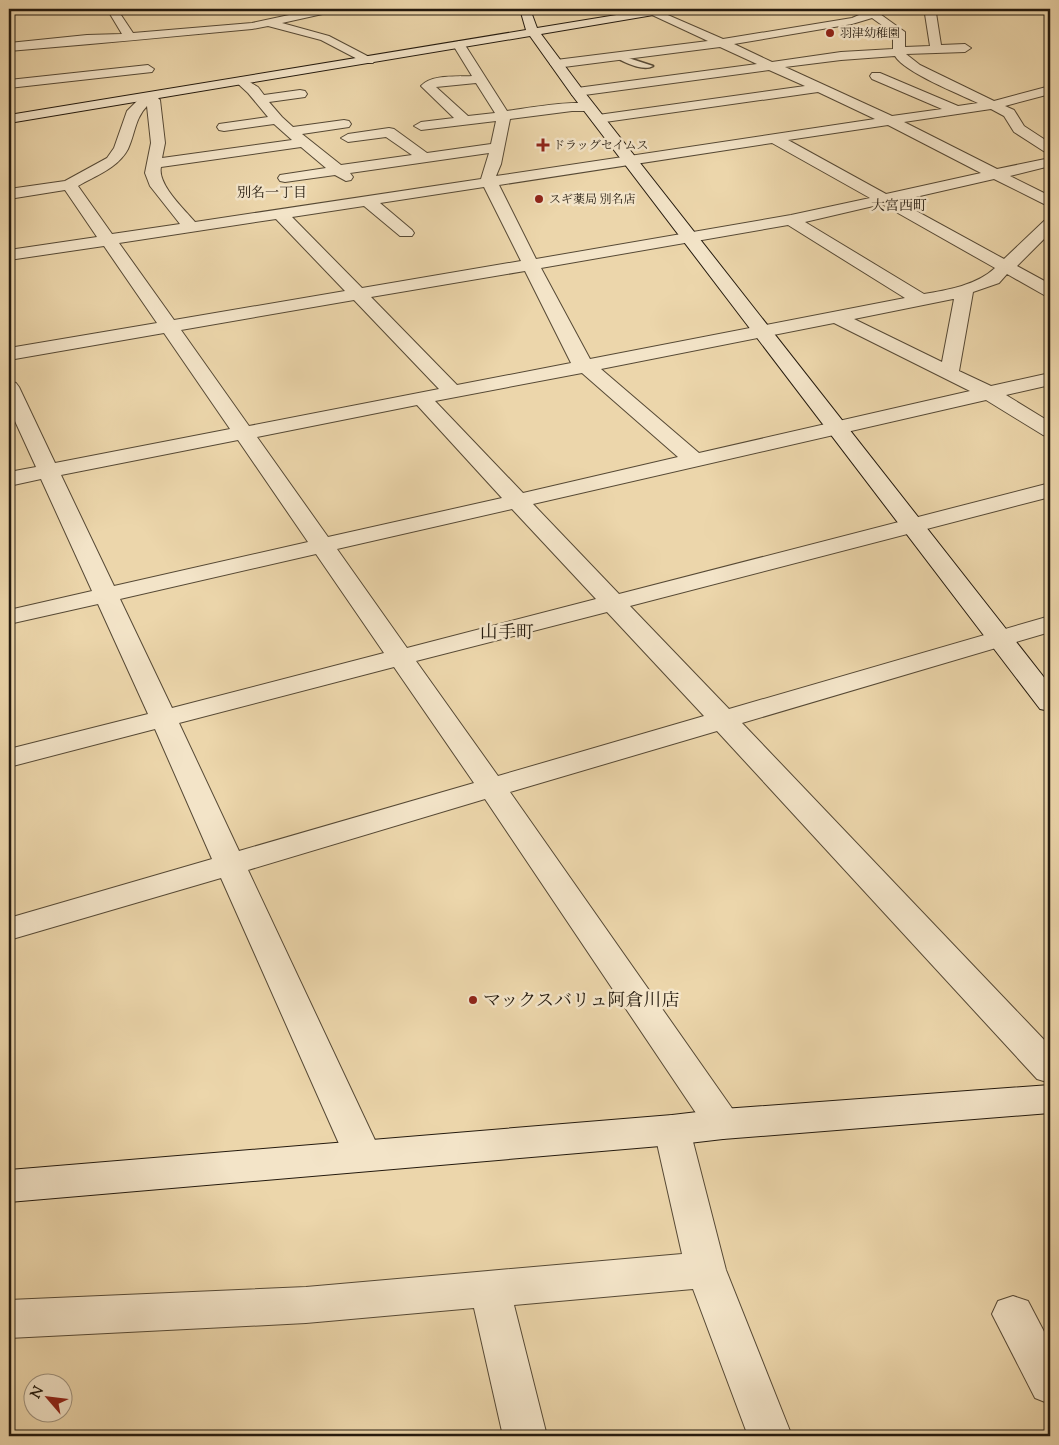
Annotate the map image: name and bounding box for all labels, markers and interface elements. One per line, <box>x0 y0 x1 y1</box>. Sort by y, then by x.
place label: 羽津幼稚園 <box>840 25 900 43</box>
marker: 羽津幼稚園 <box>824 27 836 39</box>
place label: ドラッグセイムス <box>553 137 648 155</box>
marker: ドラッグセイムス <box>537 139 549 151</box>
district label: 別名一丁目 <box>237 184 307 204</box>
place label: スギ薬局 別名店 <box>549 191 636 209</box>
marker: スギ薬局 別名店 <box>533 193 545 205</box>
district label: 大宮西町 <box>871 197 927 217</box>
district label: 山手町 <box>480 621 534 647</box>
place label: マックスバリュ阿倉川店 <box>483 989 680 1015</box>
marker: マックスバリュ阿倉川店 <box>467 994 479 1006</box>
north arrow <box>22 1372 72 1422</box>
text: N <box>27 1383 50 1402</box>

